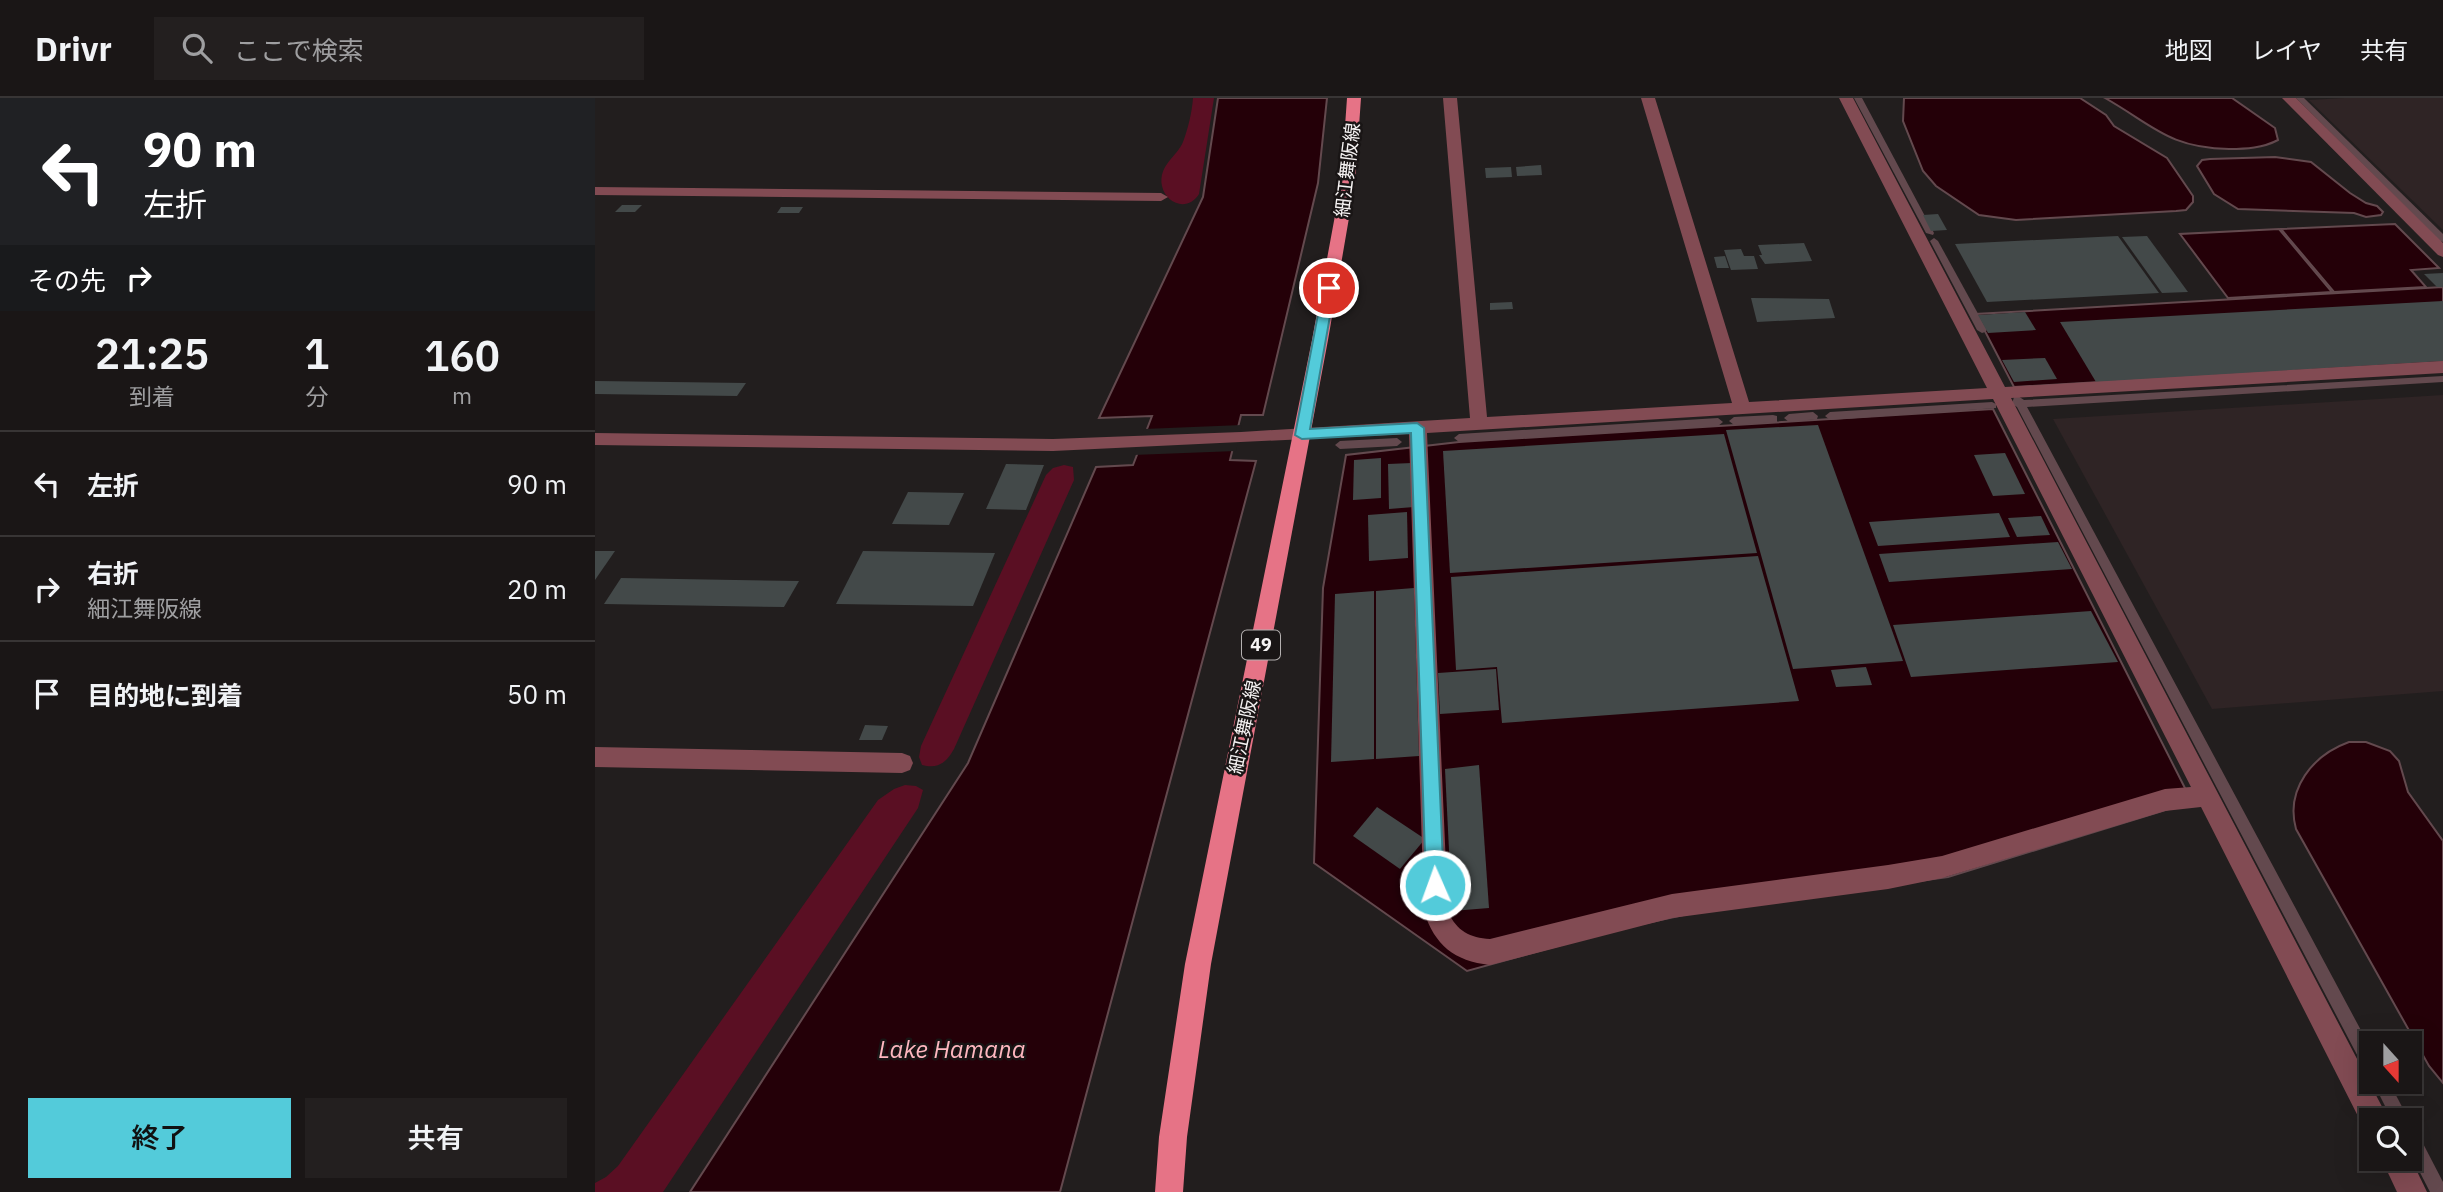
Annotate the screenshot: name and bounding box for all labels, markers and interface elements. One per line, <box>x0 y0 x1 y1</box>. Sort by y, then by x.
search box <box>154 17 644 80</box>
text: Drivr <box>35 27 112 70</box>
icon: search <box>178 29 216 67</box>
text: ここで検索 <box>234 33 364 67</box>
text: 地図 <box>2165 34 2213 66</box>
text: レイヤ <box>2251 34 2322 66</box>
text: 共有 <box>2360 34 2408 66</box>
text: 90 m <box>143 117 257 180</box>
street label: 細江舞阪線 <box>1329 121 1365 219</box>
icon: left <box>28 126 119 217</box>
text: 左折 <box>143 183 207 225</box>
pin <box>1299 258 1359 318</box>
icon: right <box>120 259 158 297</box>
text: その先 <box>28 263 106 297</box>
icon: arrive <box>1310 269 1348 307</box>
text: 21:25 <box>95 326 209 381</box>
text: 1 <box>304 326 329 381</box>
text: 160 <box>424 328 500 383</box>
text: m <box>452 380 472 410</box>
text: 到着 <box>129 381 175 411</box>
text: 分 <box>305 381 328 411</box>
icon: left <box>28 465 66 503</box>
text: 90 m <box>507 467 567 501</box>
text: 左折 <box>87 468 139 502</box>
text: 右折 <box>87 556 139 590</box>
icon: right <box>28 570 66 608</box>
text: 20 m <box>507 572 567 606</box>
text: 細江舞阪線 <box>87 593 202 623</box>
road number: 49 <box>1242 630 1280 660</box>
icon: arrive <box>28 675 66 713</box>
text: 50 m <box>507 677 567 711</box>
text: 目的地に到着 <box>87 678 243 712</box>
street label: 細江舞阪線 <box>1222 678 1266 776</box>
position arrow <box>1398 848 1472 922</box>
north arrow <box>2359 1031 2422 1094</box>
map controls <box>2359 1031 2422 1171</box>
water label: Lake Hamana <box>878 1033 1026 1065</box>
button: 終了 <box>28 1098 291 1178</box>
button: 共有 <box>305 1098 567 1178</box>
button: search <box>2359 1108 2422 1171</box>

